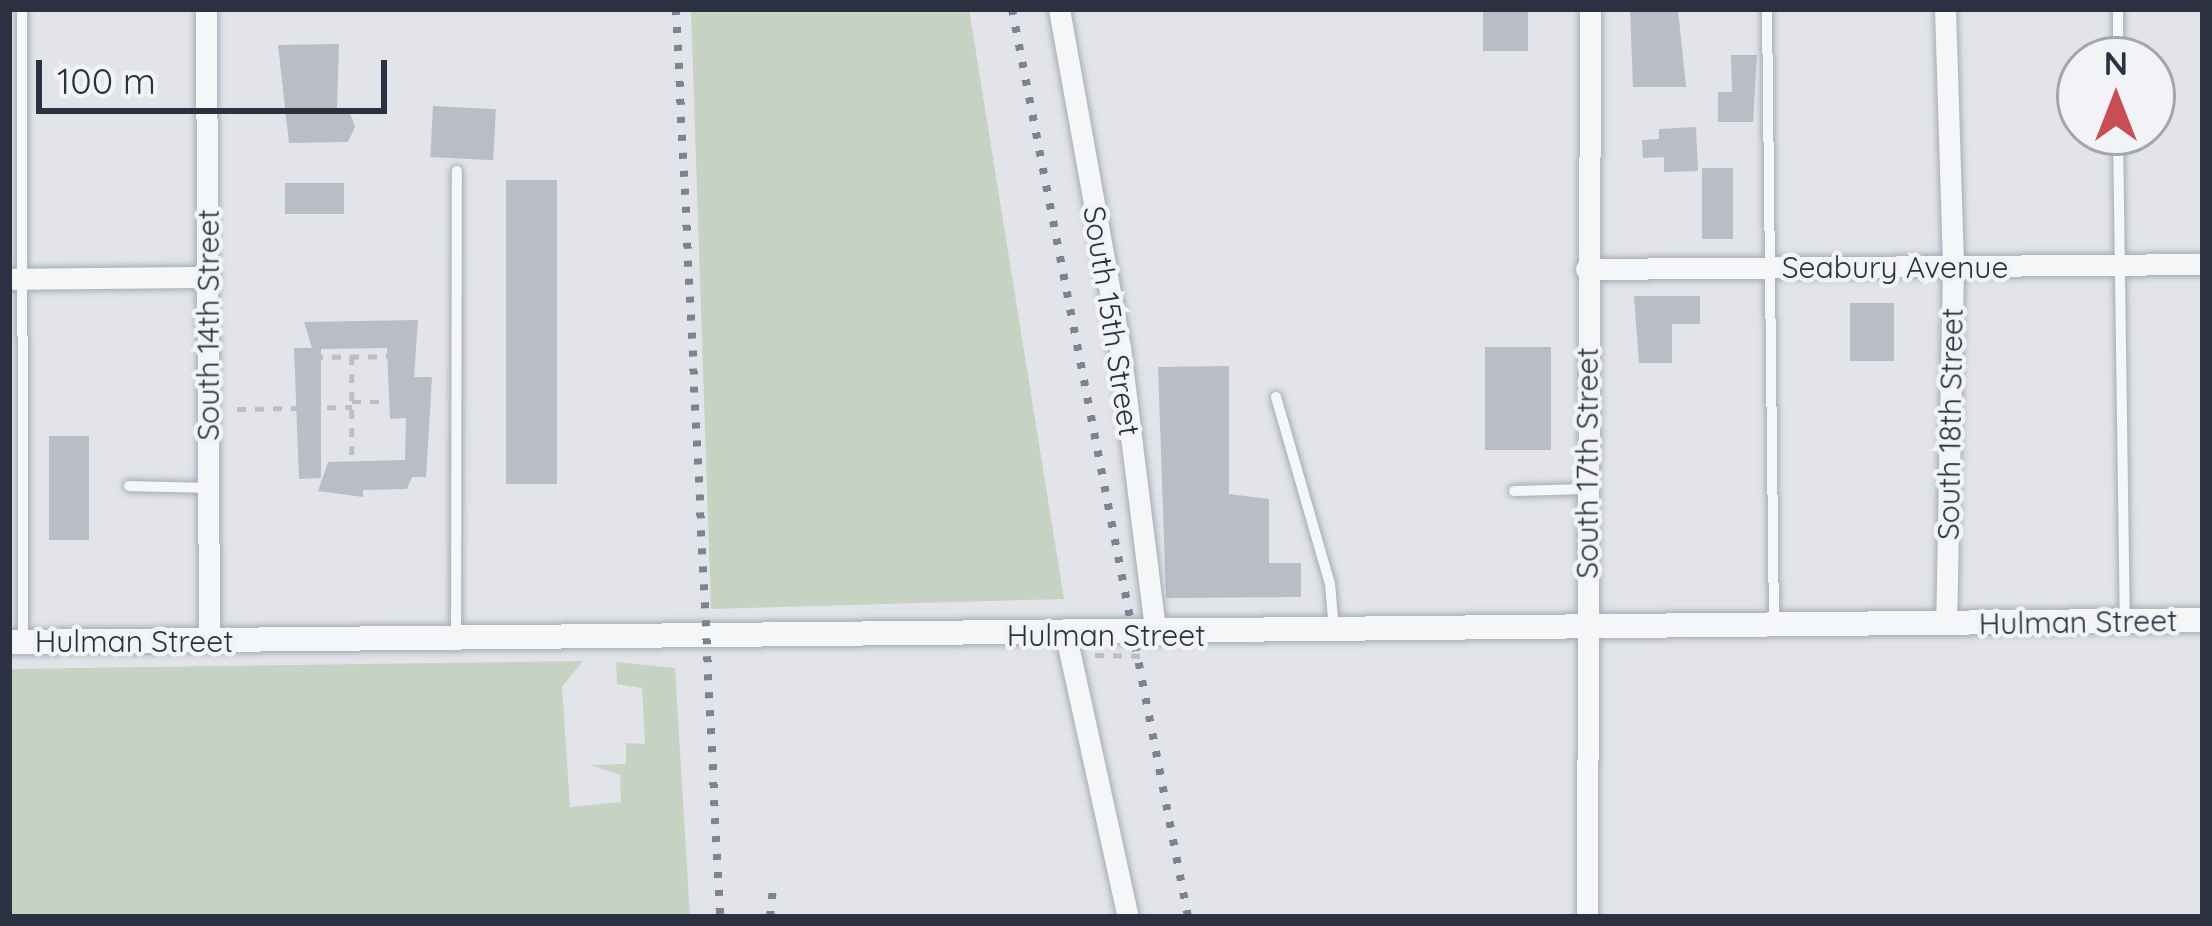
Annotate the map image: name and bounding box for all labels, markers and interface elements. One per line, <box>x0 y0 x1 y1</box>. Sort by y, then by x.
scale bar <box>42 36 393 110</box>
north arrow <box>2056 36 2176 156</box>
text: N <box>2104 42 2128 83</box>
text: 100 m <box>57 58 156 103</box>
street label: South 15th Street <box>1076 203 1148 439</box>
street label: South 14th Street <box>190 209 226 441</box>
street label: Seabury Avenue <box>1782 249 2008 285</box>
street label: South 18th Street <box>1930 308 1970 540</box>
street label: South 17th Street <box>1569 347 1605 579</box>
street label: Hulman Street <box>1978 602 2178 642</box>
street label: Hulman Street <box>1007 617 1205 653</box>
street label: Hulman Street <box>35 623 233 659</box>

